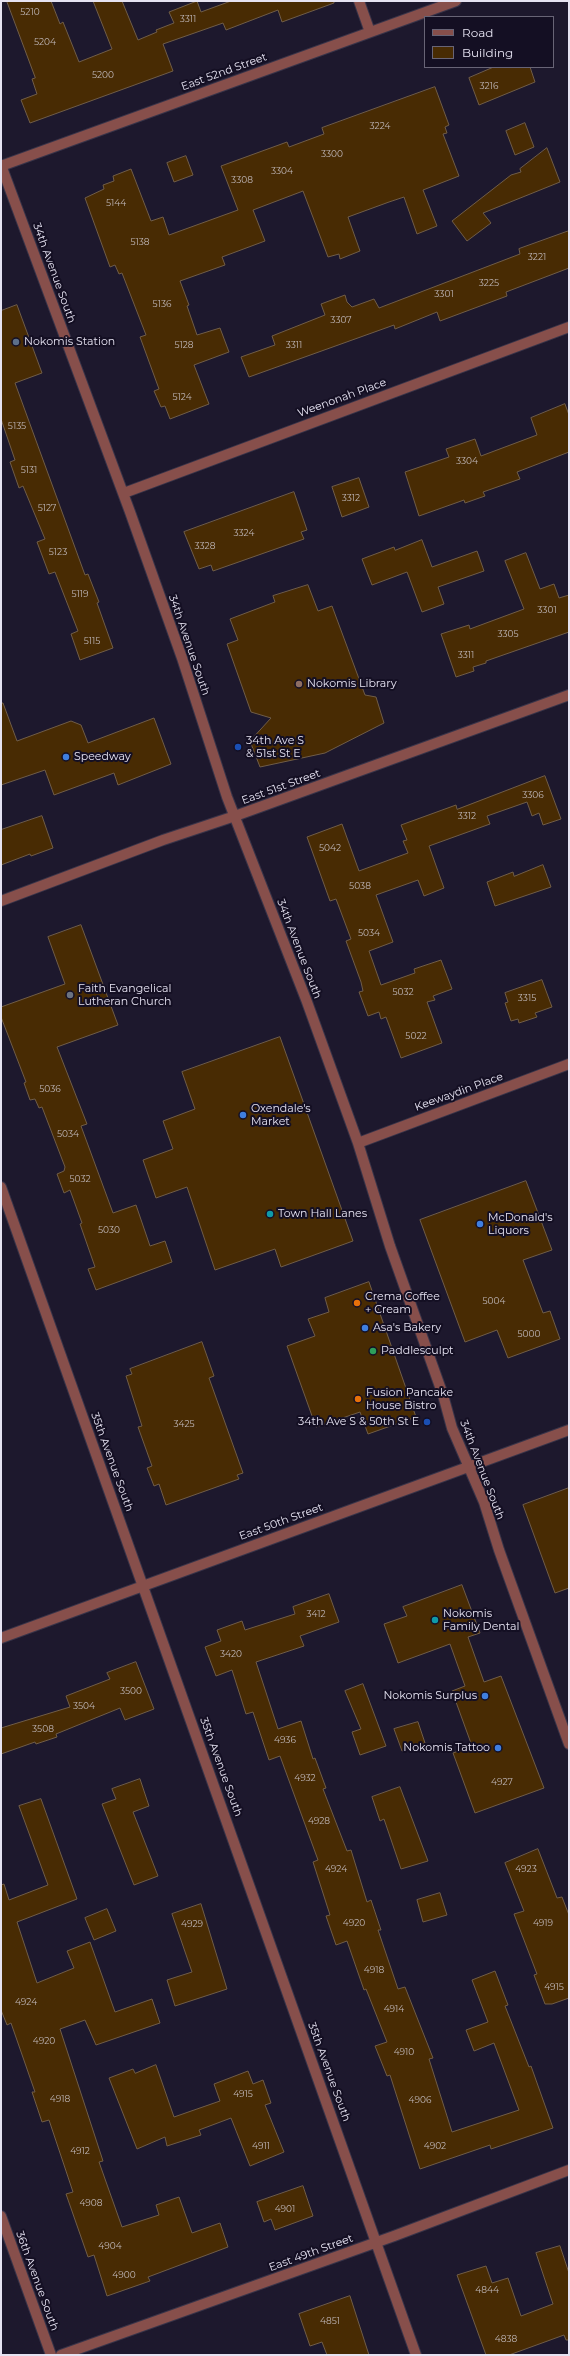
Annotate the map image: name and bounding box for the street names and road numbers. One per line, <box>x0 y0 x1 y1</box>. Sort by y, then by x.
street label: East 52nd Street <box>179 50 269 94</box>
street label: 34th Avenue South <box>30 221 78 325</box>
street label: Weenonah Place <box>296 376 388 420</box>
street label: 34th Avenue South <box>166 593 212 697</box>
street label: East 51st Street <box>240 767 322 807</box>
street label: 34th Avenue South <box>274 897 324 1001</box>
street label: Keewaydin Place <box>413 1070 505 1114</box>
street label: 35th Avenue South <box>88 1411 136 1513</box>
street label: 34th Avenue South <box>457 1418 507 1522</box>
street label: East 50th Street <box>237 1501 325 1543</box>
street label: 35th Avenue South <box>197 1716 245 1818</box>
street label: 35th Avenue South <box>305 2021 353 2123</box>
street label: 36th Avenue South <box>13 2229 61 2333</box>
street label: East 49th Street <box>267 2232 355 2274</box>

